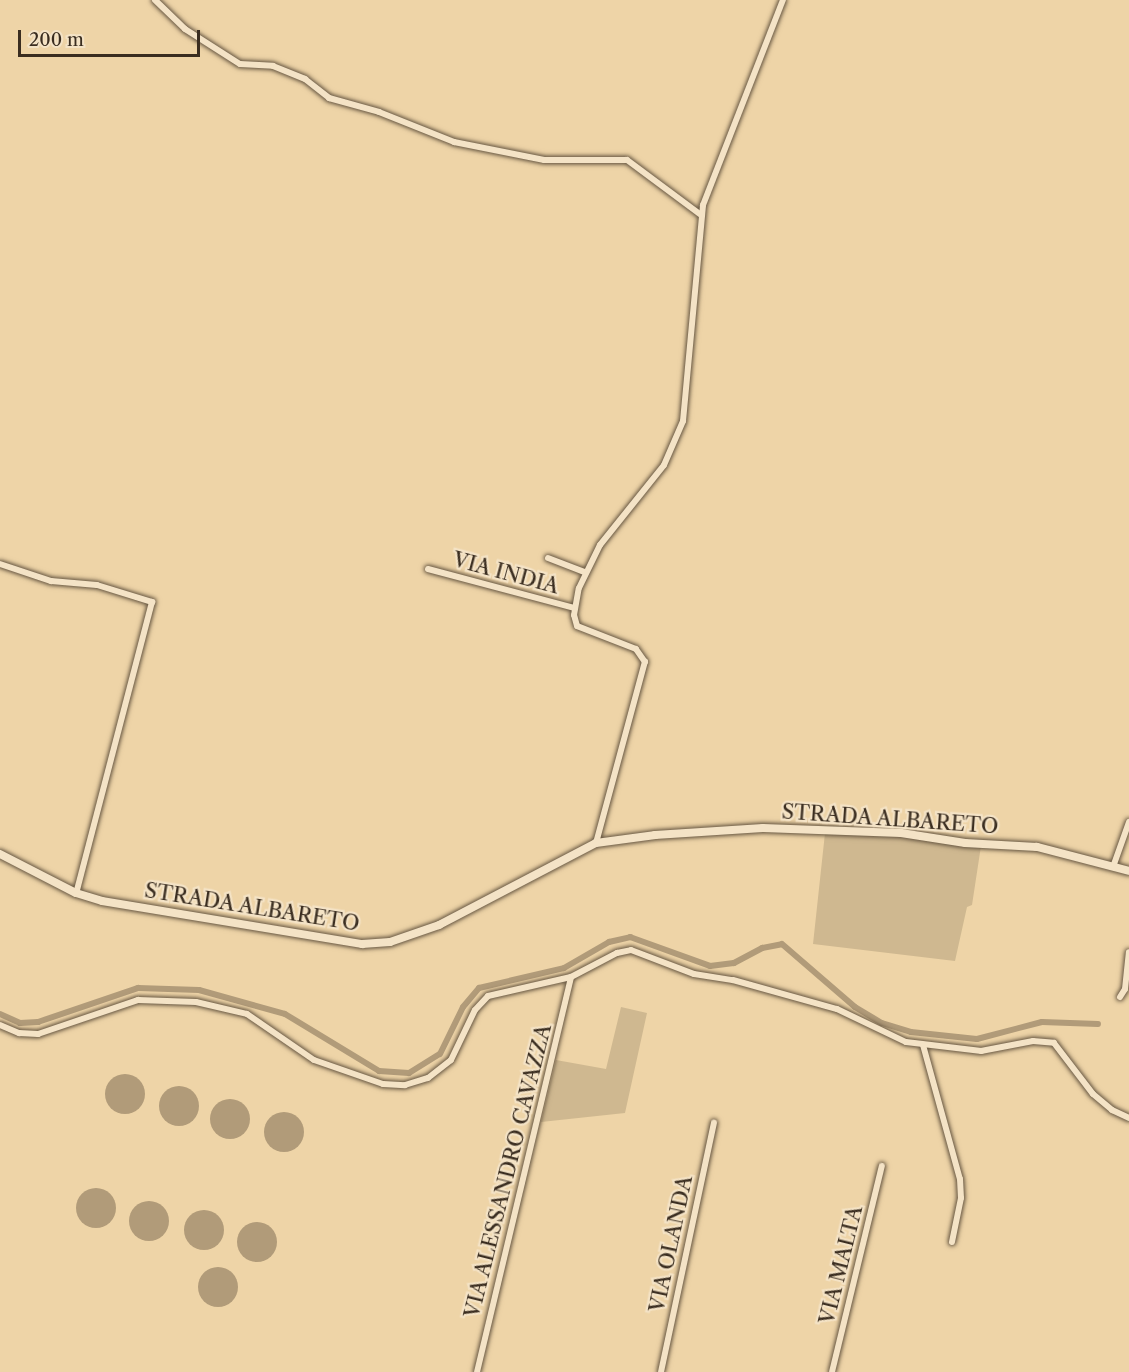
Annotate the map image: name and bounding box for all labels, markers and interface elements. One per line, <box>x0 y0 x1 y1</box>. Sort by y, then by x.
scale bar <box>21 18 202 56</box>
text: 200 m <box>29 29 84 51</box>
street label: VIA INDIA <box>450 547 562 599</box>
street label: STRADA ALBARETO <box>780 799 1000 839</box>
street label: STRADA ALBARETO <box>142 877 362 937</box>
street label: VIA ALESSANDRO CAVAZZA <box>459 1021 557 1321</box>
street label: VIA OLANDA <box>644 1173 698 1315</box>
street label: VIA MALTA <box>814 1203 868 1327</box>

